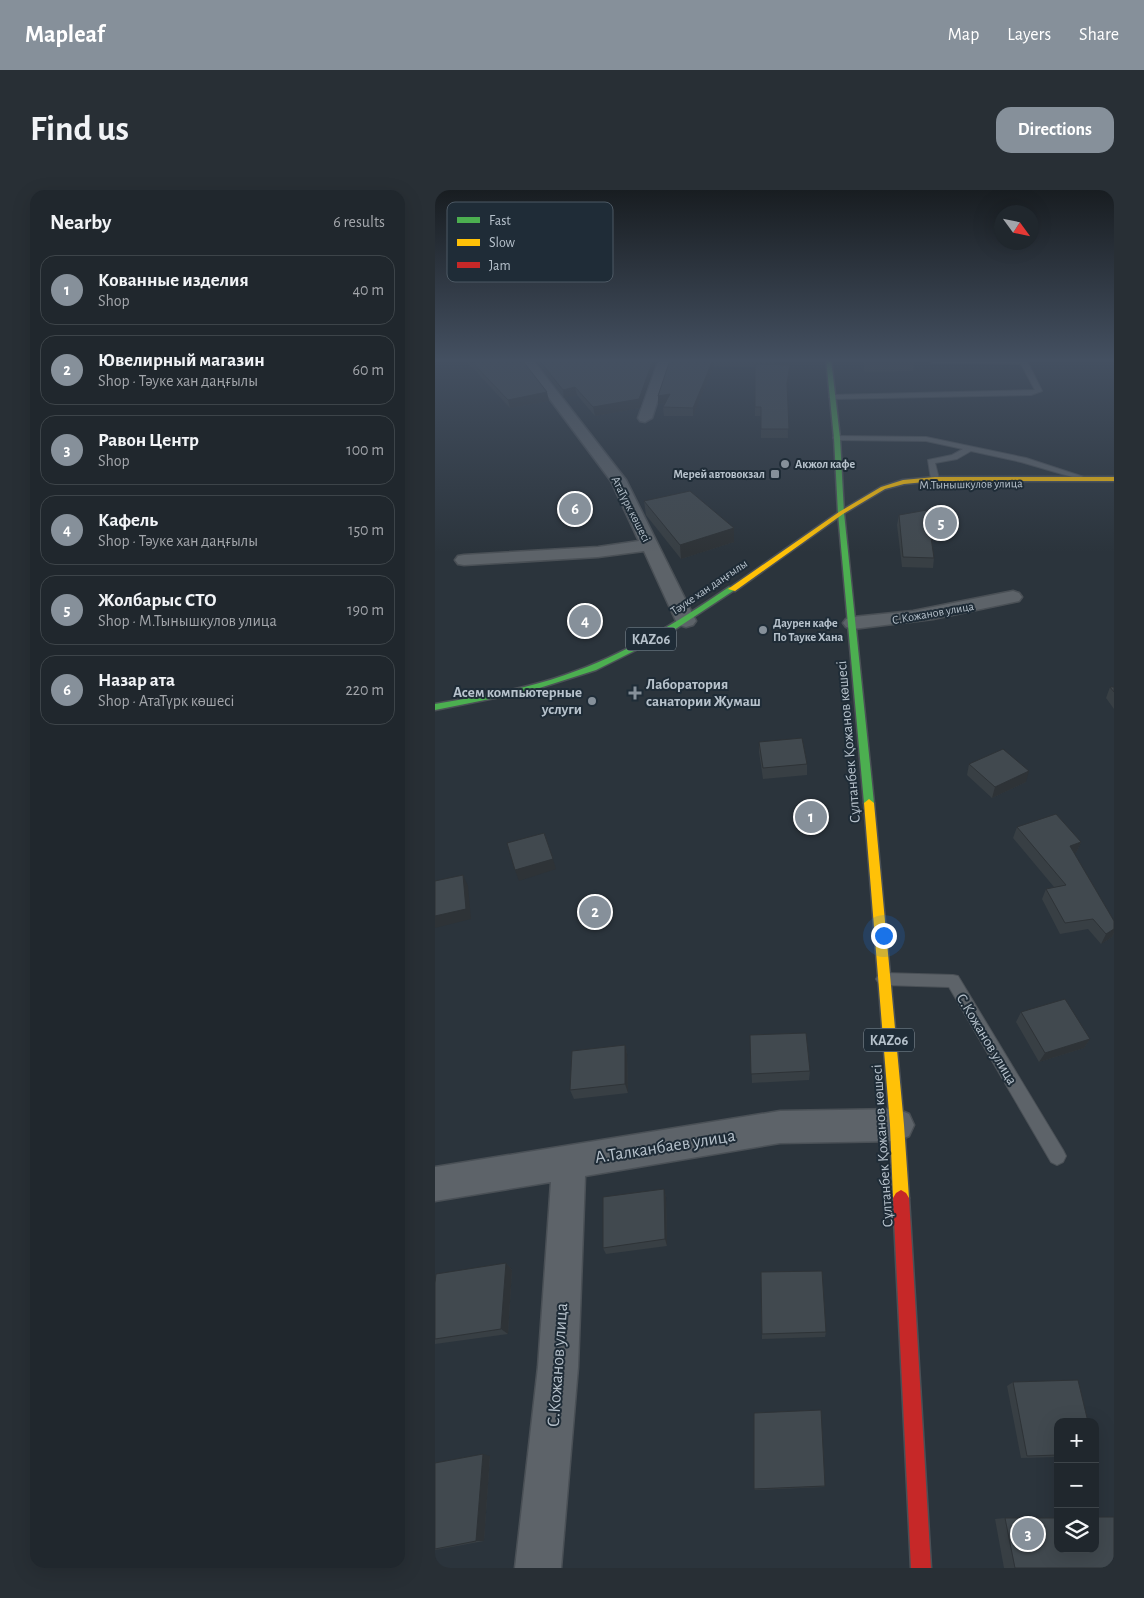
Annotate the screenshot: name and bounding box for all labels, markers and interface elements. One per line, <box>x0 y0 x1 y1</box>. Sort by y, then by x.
text: Mapleaf <box>25 23 105 47</box>
text: Map <box>948 26 979 44</box>
text: Layers <box>1007 26 1051 44</box>
text: Share <box>1079 26 1119 44</box>
button: Directions <box>996 107 1114 153</box>
text: Find us <box>30 112 129 147</box>
legend <box>447 202 613 282</box>
north arrow <box>994 205 1039 250</box>
text: Nearby <box>50 212 111 233</box>
text: 6 results <box>333 214 385 230</box>
text: Fast <box>489 214 511 228</box>
text: Slow <box>489 236 516 250</box>
text: Jam <box>489 259 511 273</box>
text: Кованные изделия <box>98 271 249 290</box>
text: 1 <box>64 282 70 298</box>
text: 40 m <box>352 282 384 298</box>
text: Shop <box>98 293 130 309</box>
text: Ювелирный магазин <box>98 351 265 370</box>
text: 2 <box>63 362 71 378</box>
text: 60 m <box>353 362 384 378</box>
text: Shop · Тәуке хан даңғылы <box>98 373 258 389</box>
text: Равон Центр <box>98 431 199 450</box>
text: 3 <box>64 442 70 458</box>
text: 100 m <box>346 442 384 458</box>
text: Shop <box>98 453 130 469</box>
marker: Акжол кафе <box>779 458 791 470</box>
place label: Акжол кафе <box>795 458 855 470</box>
place label: Мерей автовокзал <box>673 468 765 480</box>
marker: Мерей автовокзал <box>769 468 781 480</box>
street label: АтаТүрк көшесі <box>609 474 653 544</box>
street label: М.Тынышкулов улица <box>919 477 1023 492</box>
pin: 6 <box>559 490 591 528</box>
pin: 5 <box>925 504 957 542</box>
text: Кафель <box>98 511 158 530</box>
text: 4 <box>63 522 71 538</box>
text: 150 m <box>348 522 384 538</box>
text: Shop · Тәуке хан даңғылы <box>98 533 258 549</box>
street label: Тәуке хан даңғылы <box>669 557 750 618</box>
text: Жолбарыс СТО <box>98 591 217 610</box>
street label: С.Кожанов улица <box>891 600 976 627</box>
text: 5 <box>64 602 70 618</box>
text: 190 m <box>347 602 384 618</box>
pin: 4 <box>569 602 601 640</box>
text: Shop · М.Тынышкулов улица <box>98 613 277 629</box>
place label: Даурен кафе По Тауке Хана <box>773 617 844 644</box>
marker: Даурен кафе По Тауке Хана <box>757 624 769 636</box>
road number: KАZ06 <box>626 628 676 650</box>
street label: Сұлтанбек Қожанов көшесі <box>834 660 863 824</box>
text: Назар ата <box>98 671 175 690</box>
place label: Лаборатория санатории Жумаш <box>646 677 761 709</box>
text: 6 <box>63 682 71 698</box>
text: 220 m <box>346 682 384 698</box>
place label: Асем компьютерные услуги <box>453 685 582 717</box>
marker: Лаборатория санатории Жумаш <box>628 686 642 700</box>
text: Shop · АтаТүрк көшесі <box>98 693 234 709</box>
marker: Асем компьютерные услуги <box>586 695 598 707</box>
pin: 1 <box>795 798 827 836</box>
pin: 2 <box>579 893 611 931</box>
your location <box>871 923 897 949</box>
street label: С.Кожанов улица <box>953 991 1020 1088</box>
road number: KАZ06 <box>864 1028 914 1052</box>
street label: Сұлтанбек Қожанов көшесі <box>869 1064 896 1228</box>
street label: А.Талканбаев улица <box>593 1126 737 1167</box>
street label: С.Кожанов улица <box>545 1302 571 1428</box>
map controls <box>1054 1418 1099 1553</box>
button: + <box>1054 1418 1099 1463</box>
button: − <box>1054 1463 1099 1508</box>
button: layers <box>1054 1508 1099 1553</box>
pin: 3 <box>1012 1515 1044 1553</box>

